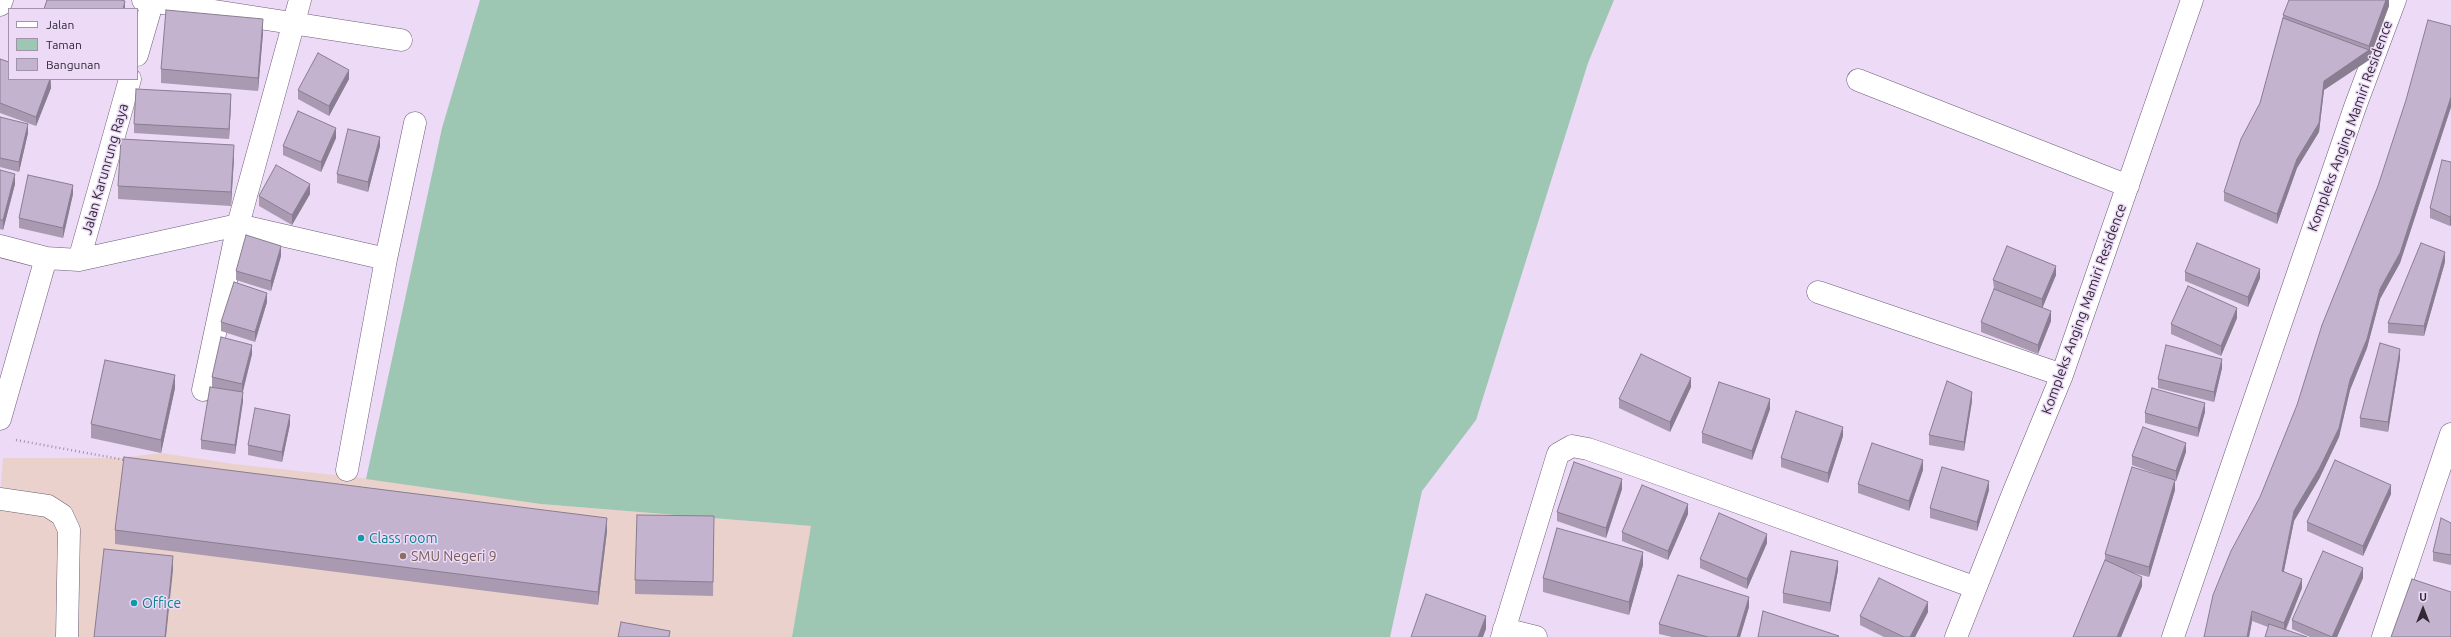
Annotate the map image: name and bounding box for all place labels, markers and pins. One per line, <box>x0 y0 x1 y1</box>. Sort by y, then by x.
place label: Class room <box>369 530 438 546</box>
marker: Class room <box>356 533 366 543</box>
place label: SMU Negeri 9 <box>411 548 497 564</box>
marker: SMU Negeri 9 <box>398 551 408 561</box>
place label: Office <box>142 595 181 611</box>
marker: Office <box>129 598 139 608</box>

